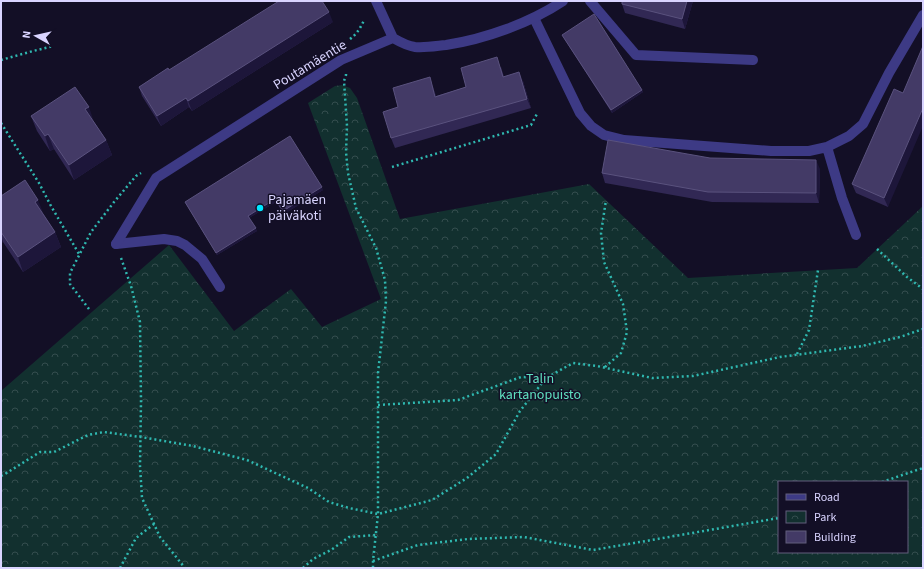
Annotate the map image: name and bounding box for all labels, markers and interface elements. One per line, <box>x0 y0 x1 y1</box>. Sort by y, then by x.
north arrow <box>16 16 56 56</box>
text: N <box>19 30 35 39</box>
street label: Poutamäentie <box>269 35 351 95</box>
place label: Pajamäen päiväkoti <box>268 190 326 226</box>
marker: Pajamäen päiväkoti <box>255 203 265 213</box>
park label: Talin kartanopuisto <box>499 369 581 405</box>
legend <box>778 481 908 553</box>
text: Road <box>814 489 840 506</box>
text: Park <box>814 509 836 526</box>
text: Building <box>814 529 856 546</box>

